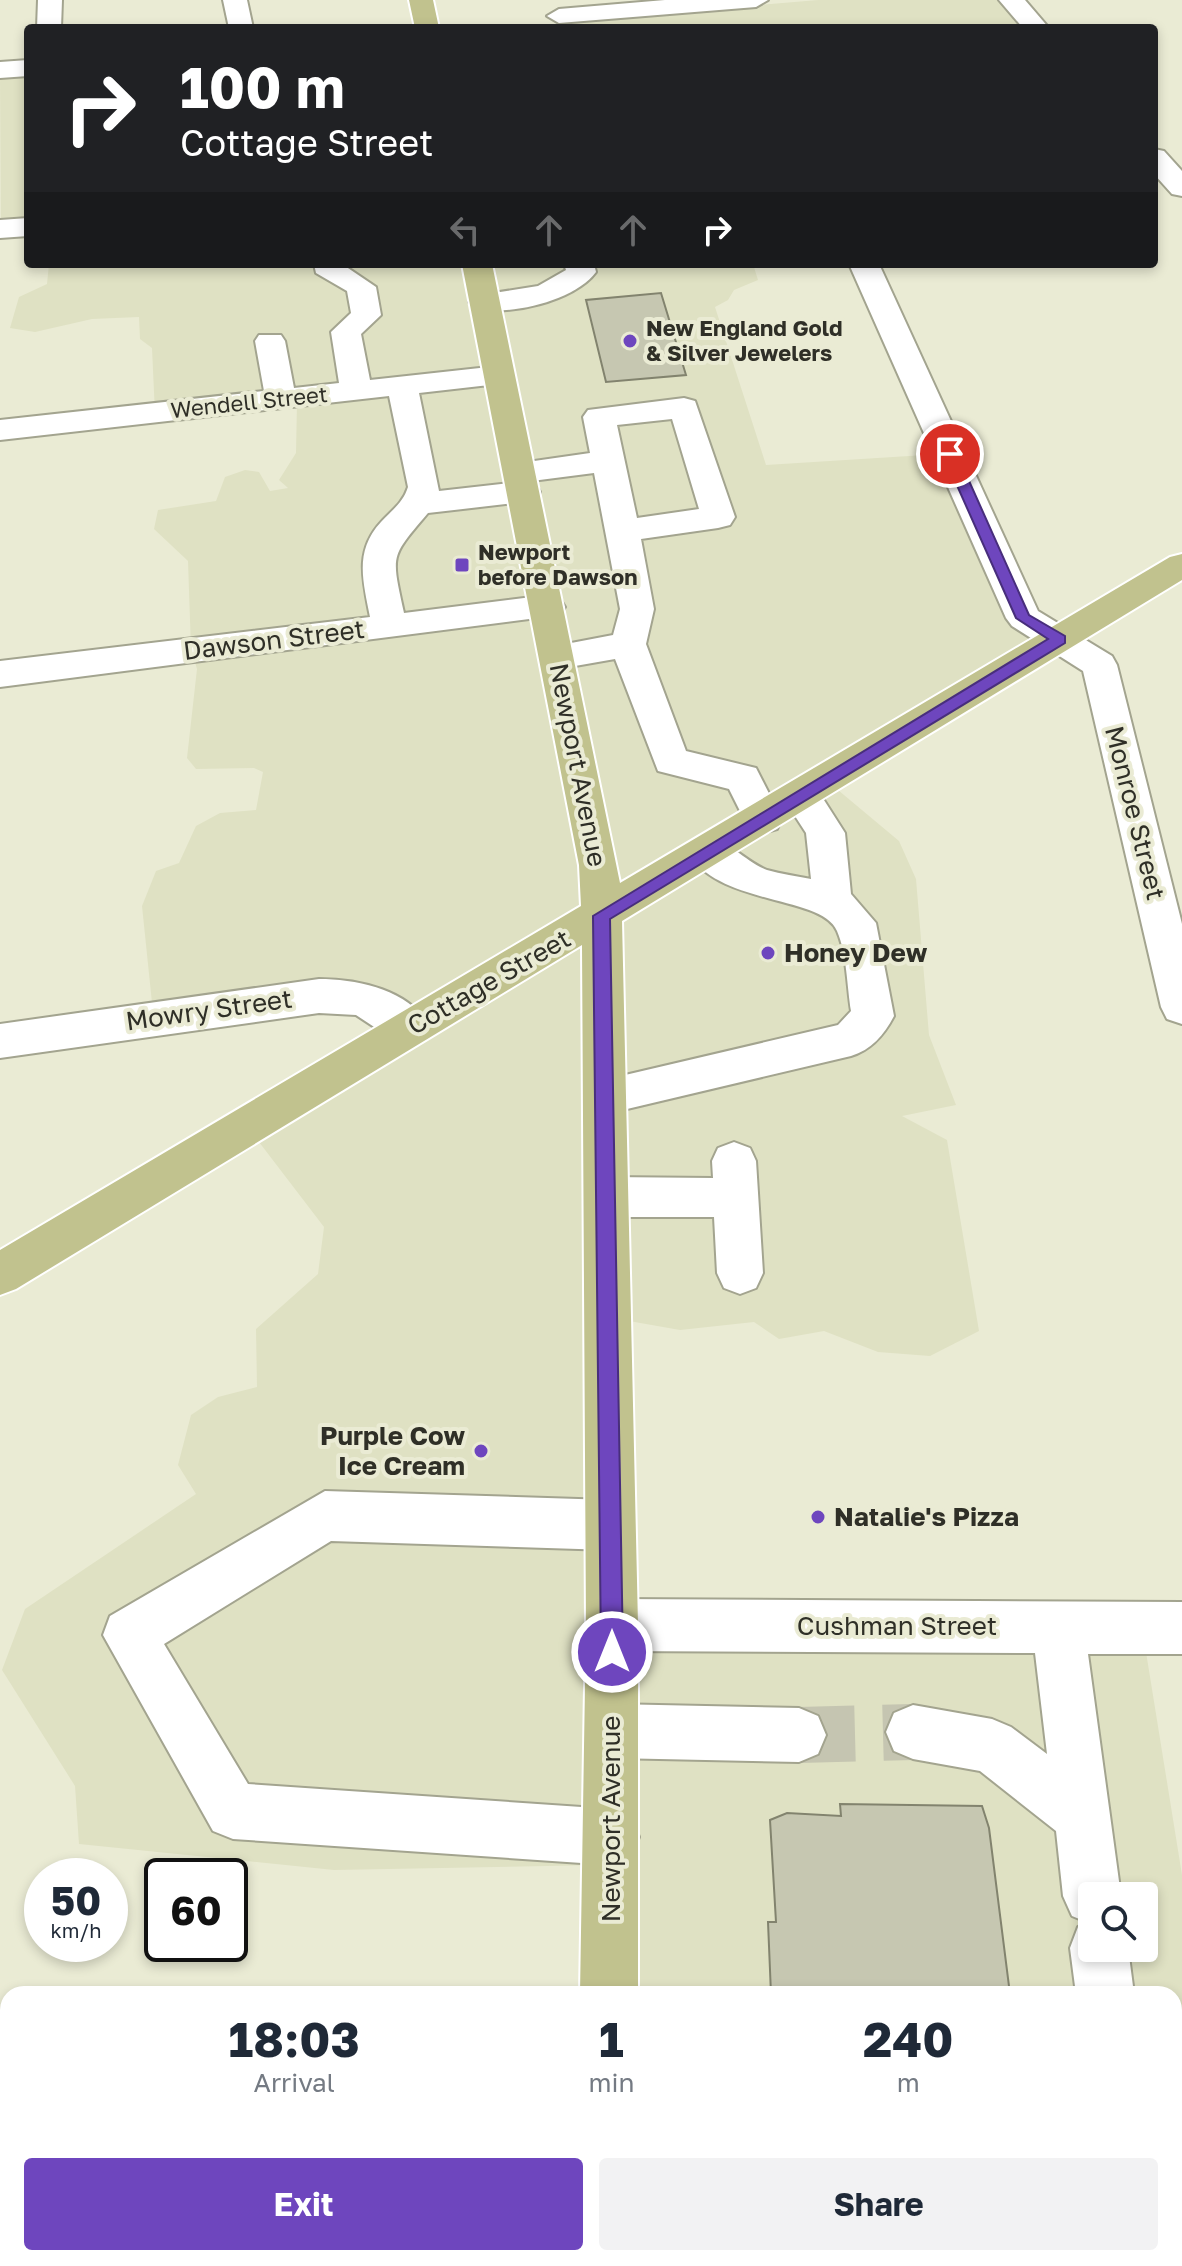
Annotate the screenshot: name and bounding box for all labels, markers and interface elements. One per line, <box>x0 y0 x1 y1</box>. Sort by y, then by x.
text: 100 m <box>180 53 345 120</box>
icon: right <box>48 56 152 160</box>
text: Cottage Street <box>180 121 433 164</box>
icon: left <box>443 208 487 252</box>
icon: ahead <box>527 208 571 252</box>
icon: ahead <box>611 208 655 252</box>
icon: right <box>695 208 739 252</box>
place label: New England Gold & Silver Jewelers <box>646 314 843 366</box>
marker: New England Gold & Silver Jewelers <box>621 332 639 350</box>
street label: Wendell Street <box>169 380 329 423</box>
pin <box>916 420 984 488</box>
icon: arrive <box>928 432 972 476</box>
place label: Newport before Dawson <box>478 538 638 590</box>
marker: Newport before Dawson <box>453 556 471 574</box>
street label: Dawson Street <box>181 613 366 666</box>
street label: Newport Avenue <box>544 661 613 869</box>
street label: Monroe Street <box>1099 723 1172 903</box>
street label: Cottage Street <box>402 922 576 1041</box>
place label: Honey Dew <box>784 937 928 968</box>
marker: Honey Dew <box>759 944 777 962</box>
street label: Mowry Street <box>124 982 294 1037</box>
place label: Purple Cow Ice Cream <box>320 1420 465 1481</box>
marker: Purple Cow Ice Cream <box>472 1442 490 1460</box>
place label: Natalie's Pizza <box>834 1501 1019 1532</box>
marker: Natalie's Pizza <box>809 1508 827 1526</box>
position arrow <box>570 1610 654 1694</box>
street label: Cushman Street <box>797 1610 997 1641</box>
street label: Newport Avenue <box>595 1716 626 1922</box>
speed limit sign: 60 <box>144 1858 248 1962</box>
text: 50 <box>51 1876 101 1924</box>
map controls <box>1078 1882 1158 1962</box>
button: search <box>1078 1882 1158 1962</box>
text: km/h <box>51 1918 101 1942</box>
text: 18:03 <box>229 2010 360 2068</box>
text: 1 <box>599 2010 624 2068</box>
text: 240 <box>863 2010 953 2068</box>
text: Arrival <box>253 2067 335 2098</box>
text: min <box>588 2067 634 2098</box>
text: m <box>897 2067 920 2098</box>
button: Exit <box>24 2158 583 2250</box>
button: Share <box>599 2158 1158 2250</box>

